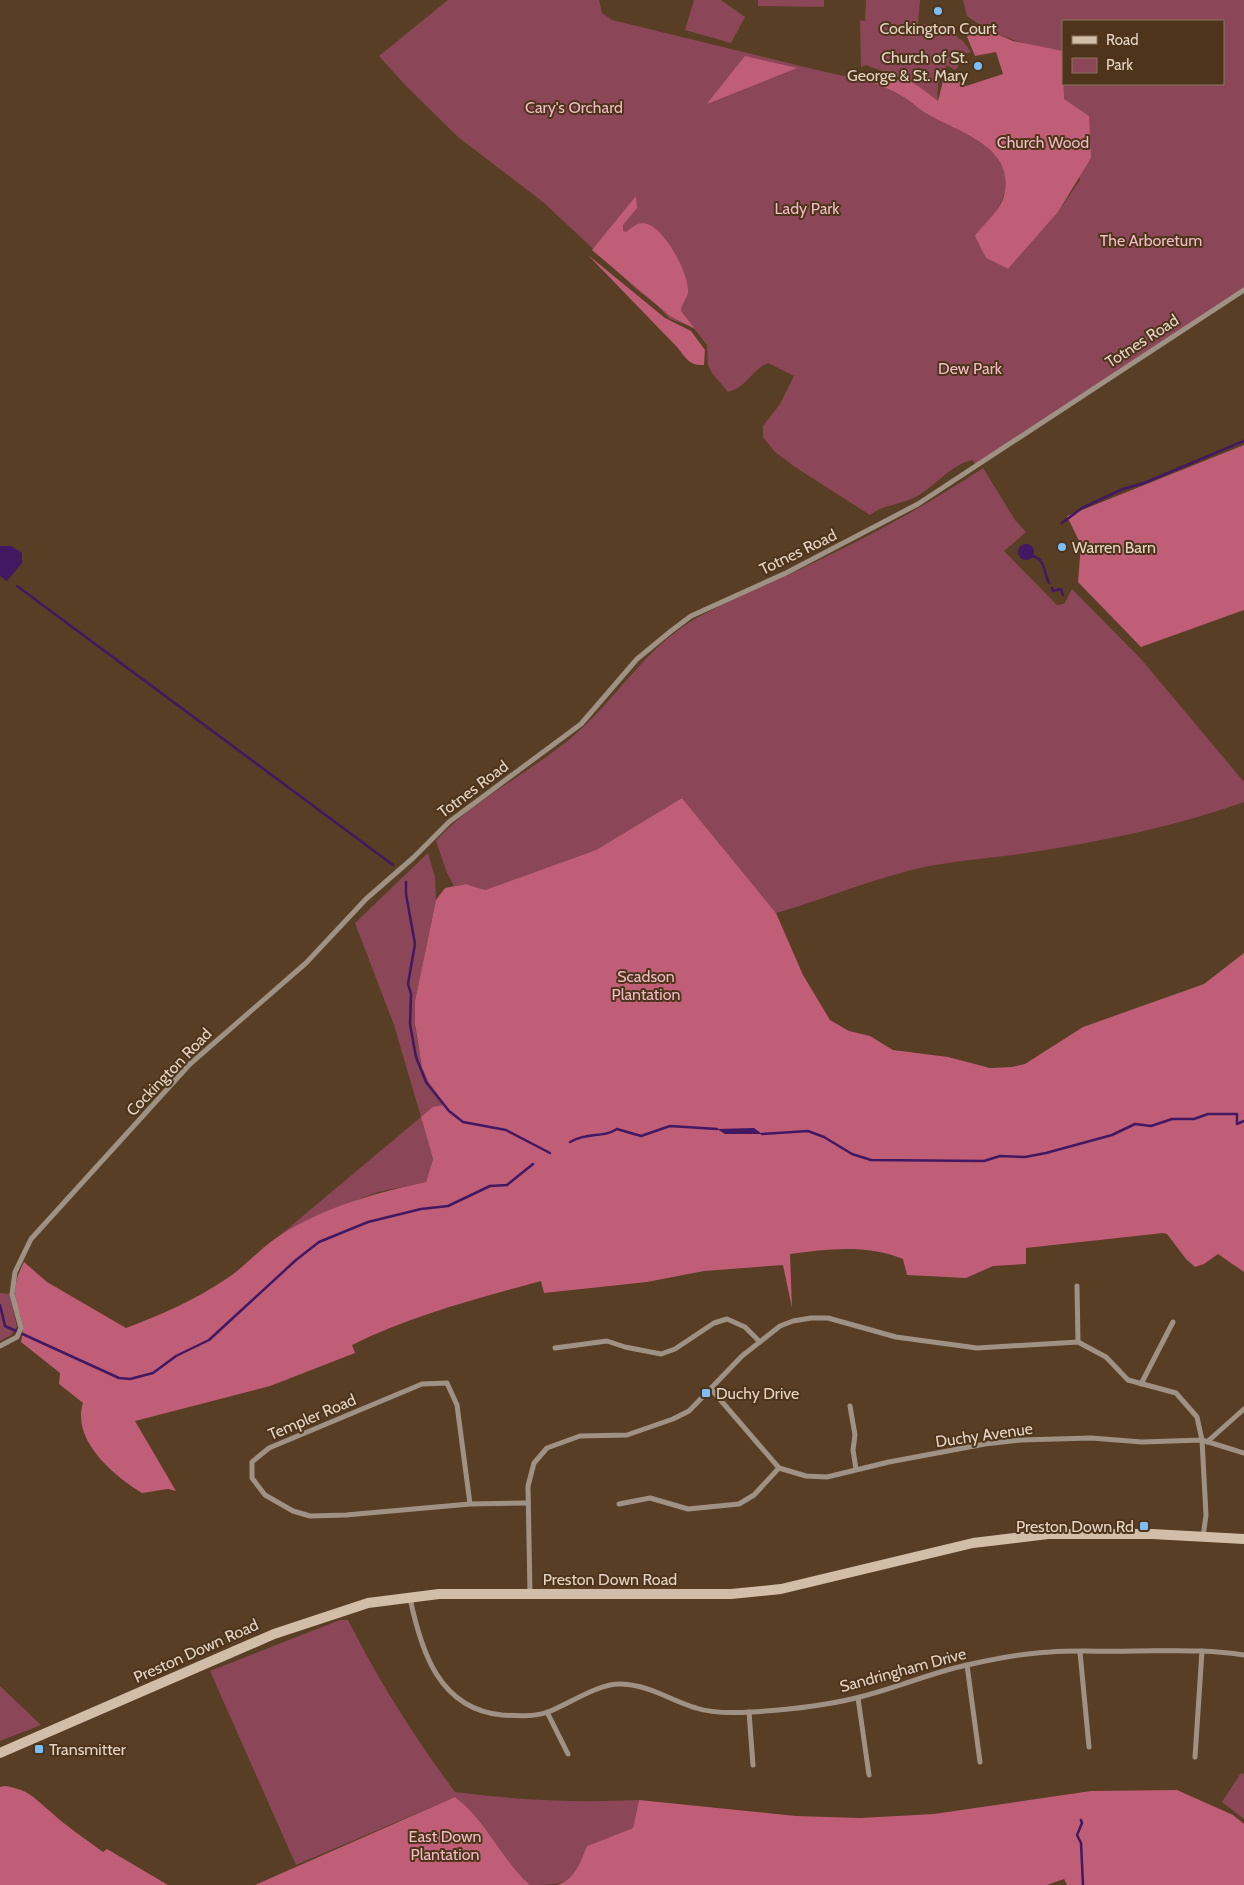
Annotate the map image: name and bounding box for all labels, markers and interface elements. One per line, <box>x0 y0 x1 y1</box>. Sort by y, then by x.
marker: Cockington Court <box>932 5 944 17</box>
place label: Cockington Court <box>879 19 997 38</box>
legend <box>1062 20 1224 85</box>
text: Road <box>1106 31 1139 49</box>
place label: Church of St. George & St. Mary <box>847 48 968 85</box>
text: Park <box>1106 56 1133 74</box>
marker: Church of St. George & St. Mary <box>972 60 984 72</box>
park label: Cary's Orchard <box>525 98 623 117</box>
park label: Church Wood <box>997 133 1089 152</box>
park label: Lady Park <box>774 199 840 218</box>
park label: The Arboretum <box>1100 231 1202 250</box>
street label: Totnes Road <box>1102 310 1182 372</box>
park label: Dew Park <box>938 359 1003 378</box>
street label: Totnes Road <box>756 525 840 579</box>
place label: Warren Barn <box>1072 538 1156 557</box>
marker: Warren Barn <box>1056 541 1068 553</box>
street label: Totnes Road <box>434 756 512 822</box>
park label: Scadson Plantation <box>612 967 680 1004</box>
street label: Cockington Road <box>122 1024 216 1120</box>
place label: Duchy Drive <box>716 1384 799 1403</box>
marker: Duchy Drive <box>700 1387 712 1399</box>
street label: Templer Road <box>265 1390 359 1444</box>
street label: Duchy Avenue <box>934 1419 1034 1451</box>
place label: Preston Down Rd <box>1016 1517 1134 1536</box>
marker: Preston Down Rd <box>1138 1520 1150 1532</box>
street label: Preston Down Road <box>543 1570 677 1589</box>
street label: Preston Down Road <box>131 1615 261 1687</box>
street label: Sandringham Drive <box>838 1644 968 1696</box>
place label: Transmitter <box>49 1740 127 1759</box>
marker: Transmitter <box>33 1743 45 1755</box>
park label: East Down Plantation <box>409 1827 482 1864</box>

